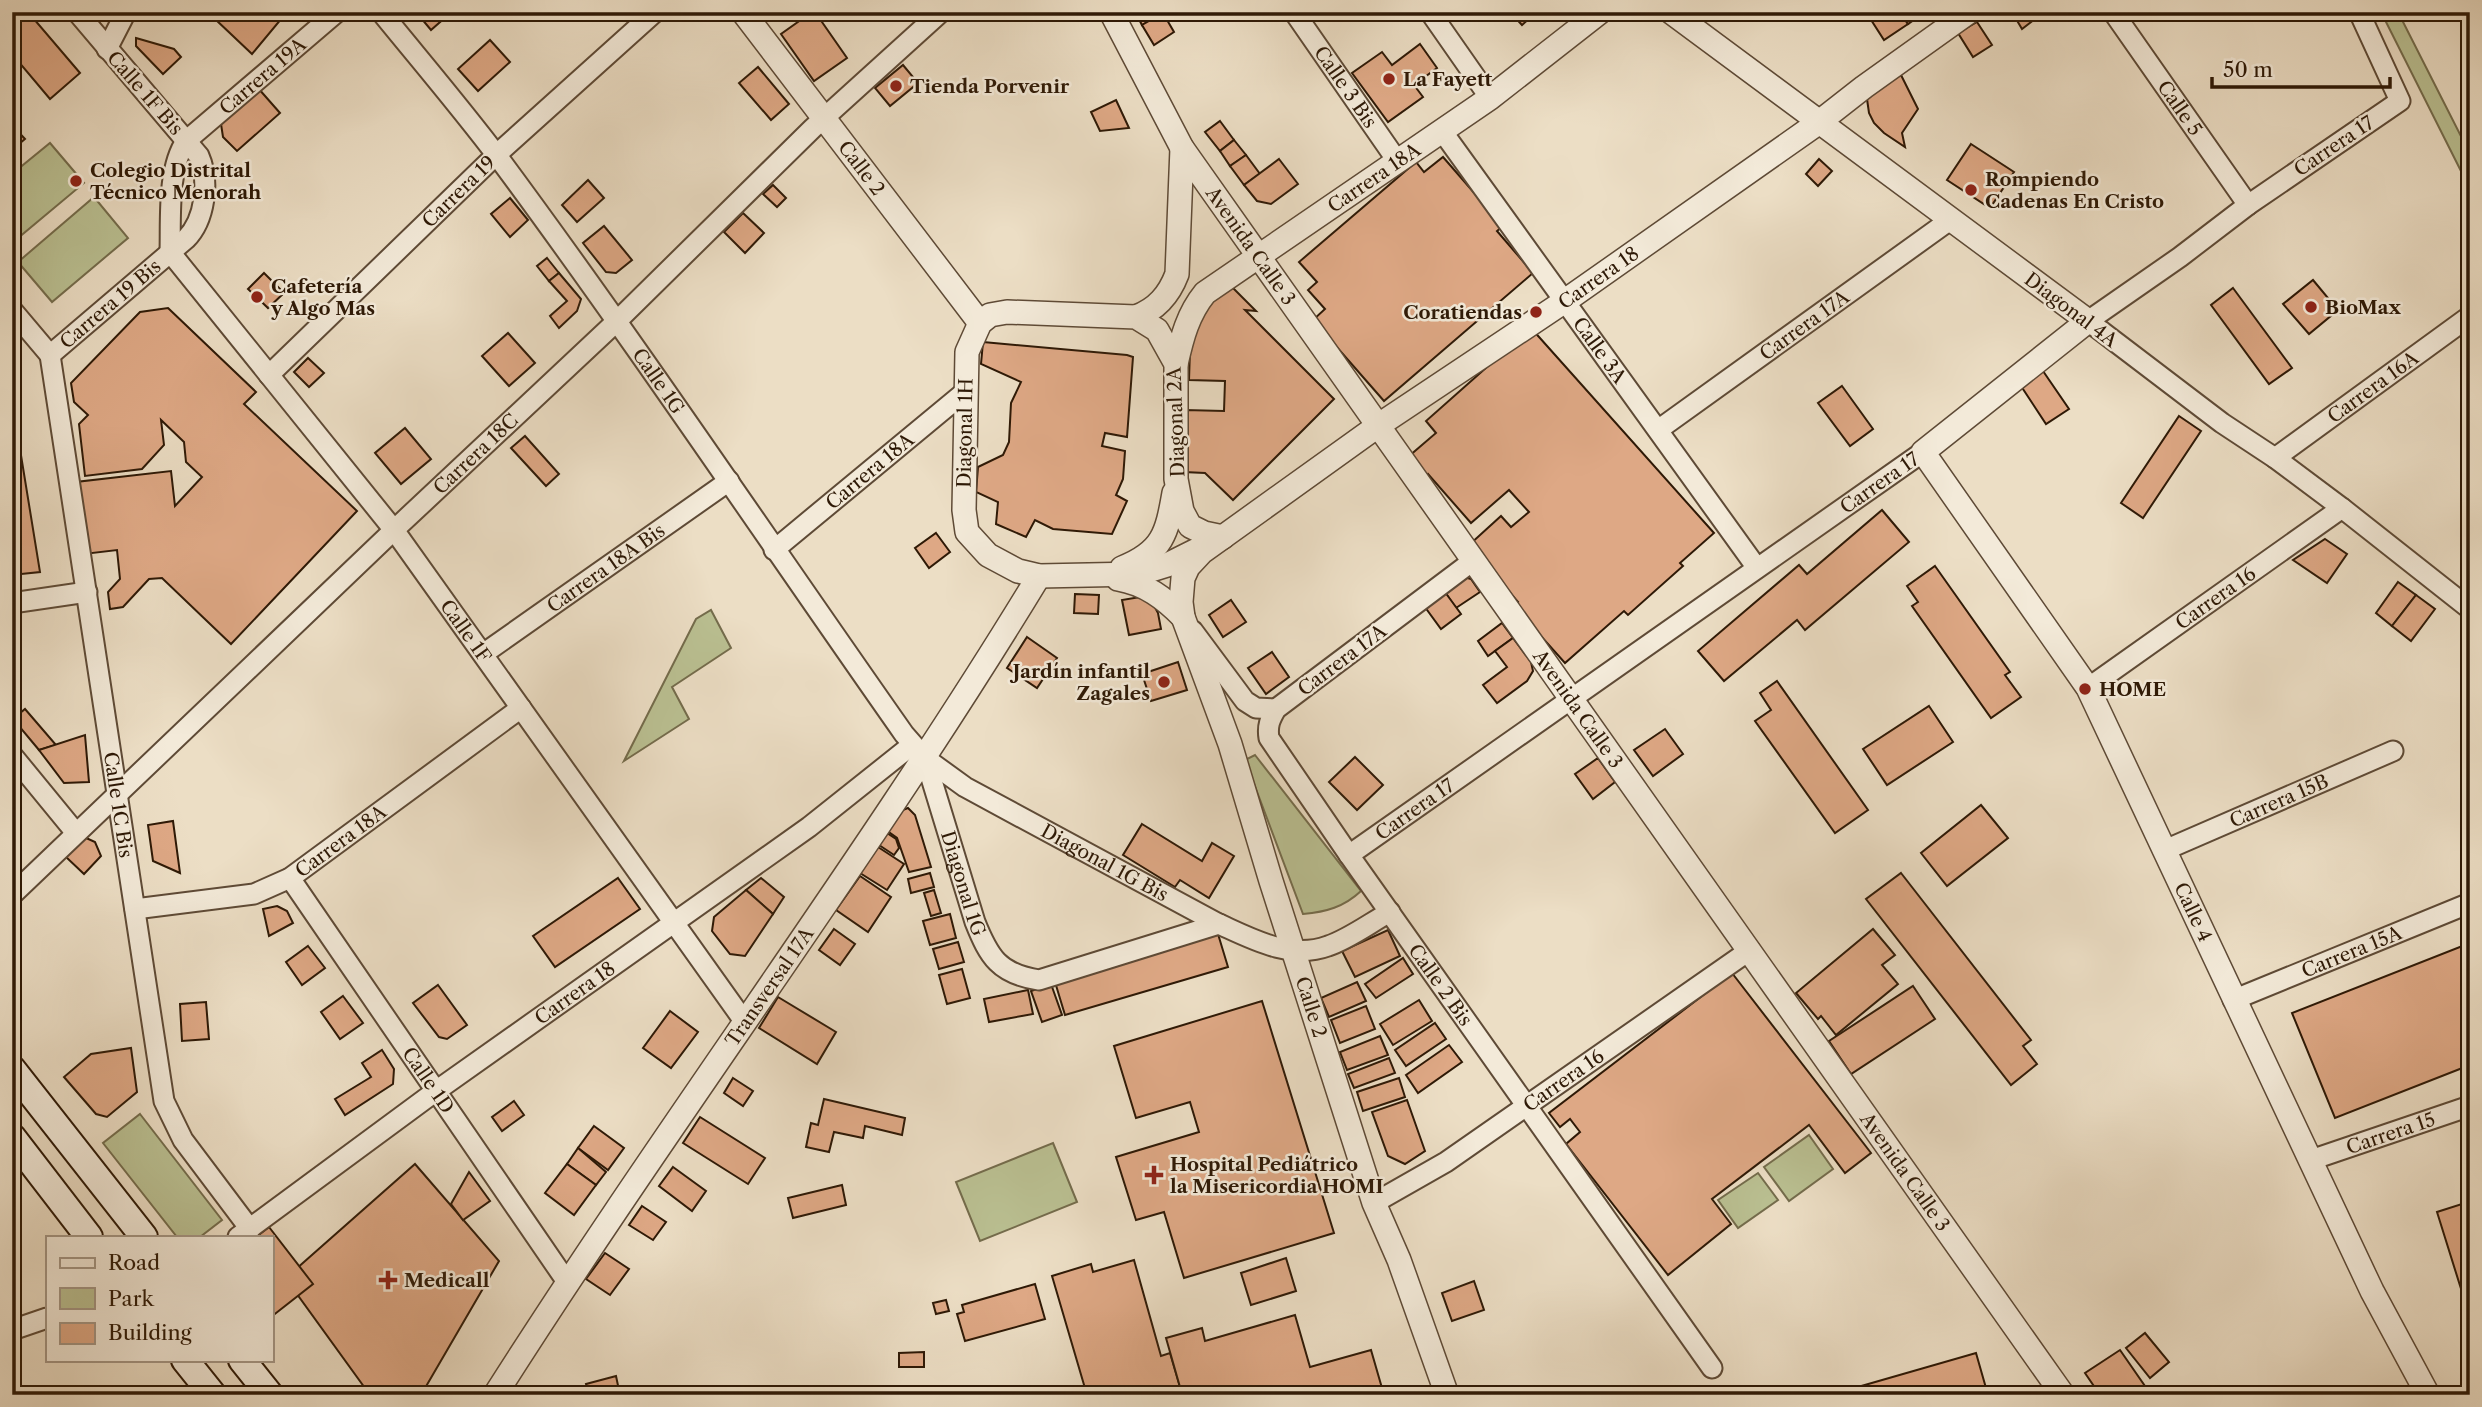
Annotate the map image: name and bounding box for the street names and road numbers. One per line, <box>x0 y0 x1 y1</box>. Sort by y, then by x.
street label: Carrera 19A <box>214 32 311 119</box>
street label: Calle 3 Bis <box>1309 41 1382 132</box>
street label: Calle 1F Bis <box>102 46 188 140</box>
street label: Calle 5 <box>2153 76 2207 140</box>
street label: Carrera 17 <box>2290 111 2379 181</box>
street label: Calle 2 <box>834 136 890 200</box>
street label: Carrera 18A <box>1323 137 1425 217</box>
street label: Carrera 19 <box>417 151 500 232</box>
street label: Avenida Calle 3 <box>1201 181 1301 309</box>
street label: Carrera 18 <box>1554 241 1643 314</box>
street label: Carrera 19 Bis <box>55 254 165 353</box>
street label: Diagonal 4A <box>2020 268 2123 353</box>
street label: Carrera 17A <box>1755 284 1854 365</box>
street label: Calle 3A <box>1568 312 1632 388</box>
street label: Calle 1G <box>628 344 690 418</box>
street label: Carrera 16A <box>2323 345 2424 428</box>
street label: Diagonal 2A <box>1163 366 1189 478</box>
street label: Diagonal 1H <box>953 378 977 488</box>
street label: Carrera 18C <box>428 408 523 499</box>
street label: Carrera 18A <box>821 427 919 514</box>
street label: Carrera 17 <box>1835 447 1924 518</box>
street label: Carrera 18A Bis <box>542 518 669 617</box>
street label: Carrera 16 <box>2171 562 2260 634</box>
street label: Calle 1F <box>436 595 496 667</box>
street label: Carrera 17A <box>1293 619 1391 701</box>
street label: Avenida Calle 3 <box>1528 644 1628 772</box>
street label: Calle 1C Bis <box>99 750 138 859</box>
street label: Carrera 15B <box>2226 769 2332 832</box>
street label: Carrera 17 <box>1371 773 1459 845</box>
street label: Carrera 18A <box>290 799 391 882</box>
street label: Diagonal 1G Bis <box>1037 819 1172 906</box>
street label: Diagonal 1G <box>936 828 991 939</box>
street label: Calle 4 <box>2170 879 2217 945</box>
street label: Carrera 15A <box>2298 920 2406 982</box>
street label: Transversal 17A <box>720 922 819 1051</box>
street label: Calle 2 Bis <box>1404 939 1478 1030</box>
street label: Carrera 18 <box>530 956 619 1029</box>
street label: Calle 2 <box>1290 974 1332 1040</box>
street label: Calle 1D <box>398 1043 459 1118</box>
street label: Carrera 16 <box>1519 1044 1608 1116</box>
street label: Avenida Calle 3 <box>1855 1107 1955 1236</box>
street label: Carrera 15 <box>2343 1107 2438 1159</box>

